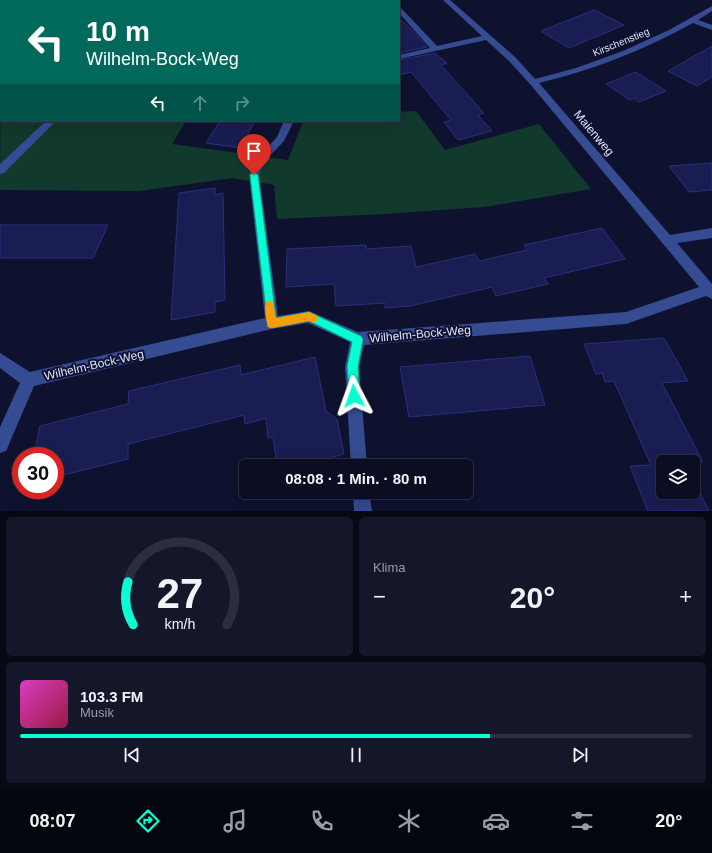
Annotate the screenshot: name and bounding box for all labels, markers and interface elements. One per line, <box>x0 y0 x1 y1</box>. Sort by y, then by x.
icon: left <box>20 16 72 68</box>
text: 10 m <box>86 16 150 47</box>
street label: Kirschenstieg <box>591 26 651 58</box>
text: Wilhelm-Bock-Weg <box>86 49 239 69</box>
icon: left <box>147 92 169 114</box>
icon: ahead <box>189 92 211 114</box>
icon: right <box>231 92 253 114</box>
street label: Maienweg <box>571 108 617 158</box>
pin <box>237 134 271 175</box>
icon: arrive <box>243 140 265 162</box>
street label: Wilhelm-Bock-Weg <box>369 323 471 345</box>
street label: Wilhelm-Bock-Weg <box>43 347 145 383</box>
position arrow <box>333 375 375 417</box>
speed limit sign: 30 <box>12 447 64 499</box>
map controls <box>656 455 700 499</box>
button: layers <box>656 455 700 499</box>
text: 08:08 · 1 Min. · 80 m <box>285 470 427 487</box>
text: Klima <box>373 560 406 575</box>
text: 27 <box>156 569 203 616</box>
text: 20° <box>510 581 555 614</box>
text: − <box>373 584 386 609</box>
text: + <box>679 584 692 609</box>
text: km/h <box>164 615 195 631</box>
text: 103.3 FM <box>80 688 143 705</box>
text: Musik <box>80 705 114 720</box>
icon: previous <box>121 744 143 766</box>
icon: pause <box>345 744 367 766</box>
icon: next <box>569 744 591 766</box>
icon: directions <box>134 807 162 835</box>
icon: music <box>221 807 249 835</box>
icon: phone <box>308 807 336 835</box>
icon: climate <box>395 807 423 835</box>
icon: car <box>482 807 510 835</box>
icon: filters <box>568 807 596 835</box>
text: 08:07 <box>29 811 75 831</box>
text: 20° <box>655 811 682 831</box>

